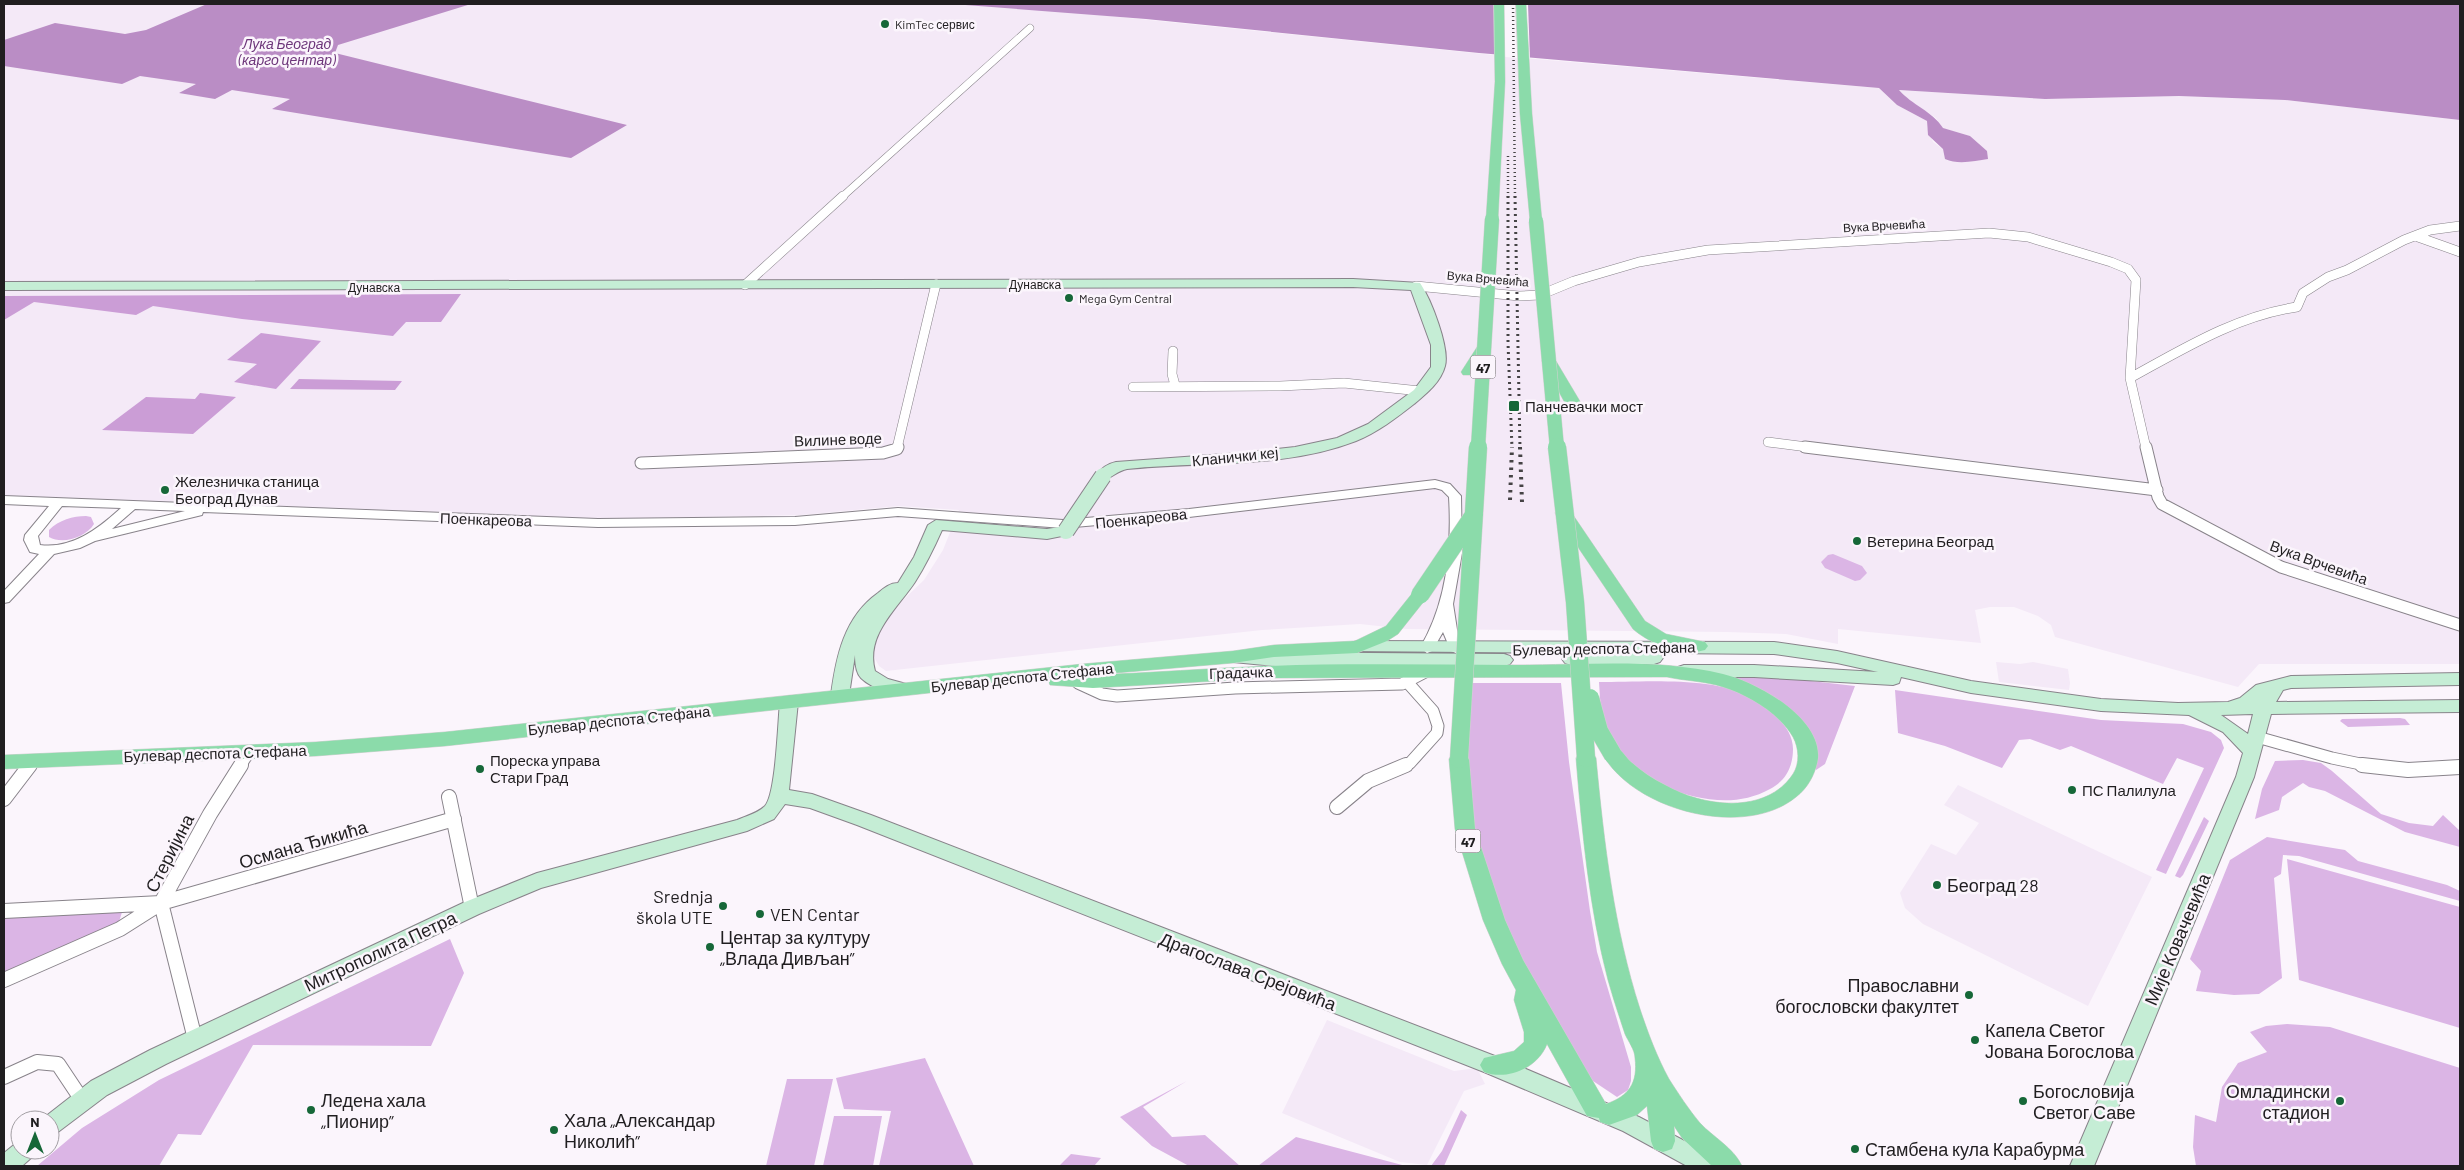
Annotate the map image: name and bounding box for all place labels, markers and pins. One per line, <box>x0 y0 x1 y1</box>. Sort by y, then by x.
place label: KimTec сервис <box>895 17 975 32</box>
marker: KimTec сервис <box>879 18 891 30</box>
place label: Mega Gym Central <box>1079 291 1172 305</box>
marker: Mega Gym Central <box>1063 292 1075 304</box>
place label: Панчевачки мост <box>1525 397 1643 415</box>
marker: Панчевачки мост <box>1507 399 1521 413</box>
place label: Железничка станица Београд Дунав <box>175 472 320 507</box>
marker: Железничка станица Београд Дунав <box>159 484 171 496</box>
place label: Ветерина Београд <box>1867 532 1994 550</box>
marker: Ветерина Београд <box>1851 535 1863 547</box>
place label: Пореска управа Стари Град <box>490 751 601 786</box>
marker: Пореска управа Стари Град <box>474 763 486 775</box>
place label: ПС Палилула <box>2082 781 2177 799</box>
marker: ПС Палилула <box>2066 784 2078 796</box>
place label: Београд 28 <box>1947 874 2039 896</box>
marker: Београд 28 <box>1931 879 1943 891</box>
place label: Srednja škola UTE <box>636 885 713 928</box>
marker: Srednja škola UTE <box>717 900 729 912</box>
place label: VEN Centar <box>770 903 860 925</box>
marker: VEN Centar <box>754 908 766 920</box>
place label: Центар за културу „Влада Дивљан” <box>720 926 870 969</box>
marker: Центар за културу „Влада Дивљан” <box>704 941 716 953</box>
place label: Православни богословски факултет <box>1775 974 1959 1017</box>
marker: Православни богословски факултет <box>1963 989 1975 1001</box>
place label: Капела Светог Јована Богослова <box>1985 1019 2135 1062</box>
marker: Капела Светог Јована Богослова <box>1969 1034 1981 1046</box>
place label: Богословија Светог Саве <box>2033 1080 2136 1123</box>
place label: Омладински стадион <box>2226 1080 2330 1123</box>
place label: Ледена хала „Пионир” <box>321 1089 427 1132</box>
marker: Богословија Светог Саве <box>2017 1095 2029 1107</box>
marker: Омладински стадион <box>2334 1095 2346 1107</box>
marker: Ледена хала „Пионир” <box>305 1104 317 1116</box>
place label: Хала „Александар Николић” <box>564 1109 715 1152</box>
marker: Хала „Александар Николић” <box>548 1124 560 1136</box>
place label: Стамбена кула Карабурма <box>1865 1138 2085 1160</box>
marker: Стамбена кула Карабурма <box>1849 1143 1861 1155</box>

